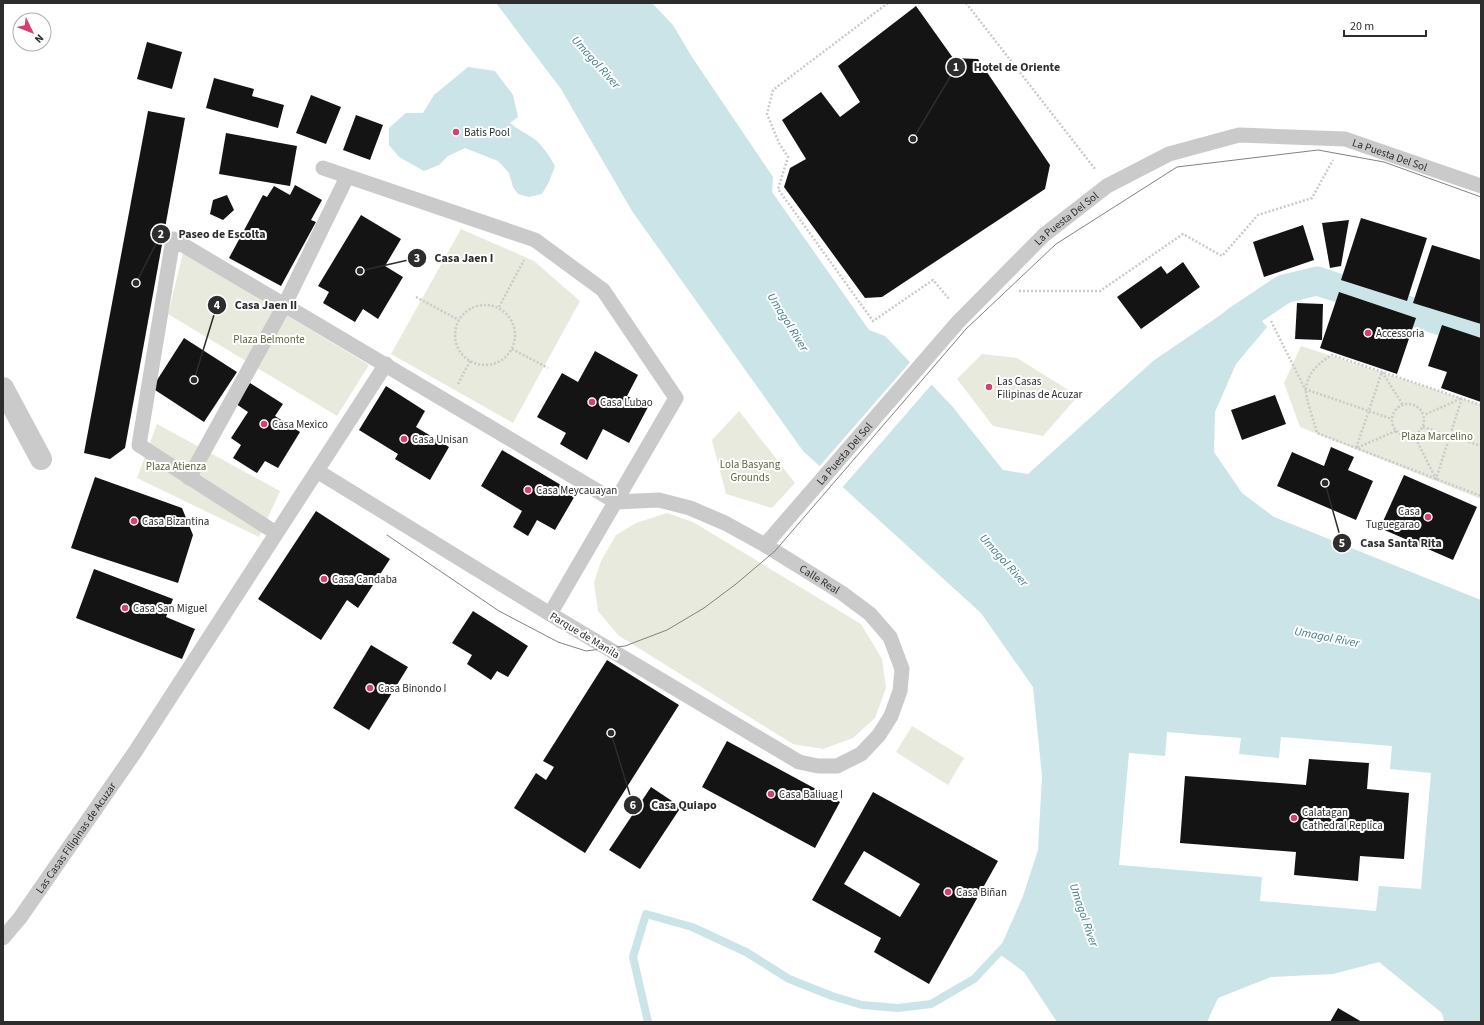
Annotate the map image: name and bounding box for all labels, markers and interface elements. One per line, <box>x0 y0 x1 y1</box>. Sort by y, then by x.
north arrow <box>12 12 52 52</box>
scale bar <box>1344 12 1426 38</box>
text: 20 m <box>1350 18 1374 35</box>
text: N <box>31 31 47 46</box>
water label: Umagol River <box>567 32 625 93</box>
callout: Hotel de Oriente <box>946 55 1068 79</box>
text: 1 <box>953 59 959 76</box>
text: Hotel de Oriente <box>974 59 1060 76</box>
place label: Batis Pool <box>464 125 510 140</box>
marker: Batis Pool <box>451 127 461 137</box>
street label: La Puesta Del Sol <box>1350 135 1429 175</box>
street label: La Puesta Del Sol <box>1031 188 1102 249</box>
callout: Paseo de Escolta <box>151 222 274 246</box>
text: 2 <box>158 226 164 243</box>
text: Paseo de Escolta <box>178 226 266 243</box>
callout: Casa Jaen I <box>407 246 502 270</box>
text: 3 <box>414 250 420 267</box>
text: Casa Jaen I <box>435 250 493 267</box>
water label: Umagol River <box>763 290 813 356</box>
callout: Casa Jaen II <box>207 293 305 317</box>
text: 4 <box>214 297 221 314</box>
text: Casa Jaen II <box>235 297 297 314</box>
place label: Accessoria <box>1376 326 1424 341</box>
marker: Accessoria <box>1363 328 1373 338</box>
park label: Plaza Belmonte <box>233 332 305 347</box>
place label: Las Casas Filipinas de Acuzar <box>997 374 1083 402</box>
marker: Las Casas Filipinas de Acuzar <box>984 382 994 392</box>
place label: Casa Lubao <box>600 395 653 410</box>
marker: Casa Lubao <box>587 397 597 407</box>
place label: Casa Mexico <box>272 417 328 432</box>
marker: Casa Mexico <box>259 419 269 429</box>
street label: La Puesta Del Sol <box>813 419 876 488</box>
park label: Plaza Marcelino <box>1401 429 1473 444</box>
place label: Casa Unisan <box>412 432 468 447</box>
marker: Casa Unisan <box>399 434 409 444</box>
park label: Lola Basyang Grounds <box>720 457 781 485</box>
park label: Plaza Atienza <box>146 459 206 474</box>
place label: Casa Meycauayan <box>536 483 617 498</box>
marker: Casa Meycauayan <box>523 485 533 495</box>
place label: Casa Tuguegarao <box>1366 504 1420 532</box>
marker: Casa Tuguegarao <box>1423 512 1433 522</box>
place label: Casa Bizantina <box>142 514 209 529</box>
marker: Casa Bizantina <box>129 516 139 526</box>
water label: Umagol River <box>975 530 1033 591</box>
callout: Casa Santa Rita <box>1332 531 1450 555</box>
text: 5 <box>1339 535 1345 552</box>
text: Casa Santa Rita <box>1360 535 1442 552</box>
street label: Calle Real <box>796 561 843 598</box>
place label: Casa Candaba <box>332 572 397 587</box>
marker: Casa Candaba <box>319 574 329 584</box>
place label: Casa San Miguel <box>133 601 207 616</box>
marker: Casa San Miguel <box>120 603 130 613</box>
street label: Parque de Manila <box>547 609 623 662</box>
water label: Umagol River <box>1293 623 1362 652</box>
place label: Casa Binondo I <box>378 681 447 696</box>
marker: Casa Binondo I <box>365 683 375 693</box>
street label: Las Casas Filipinas de Acuzar <box>32 779 120 896</box>
place label: Casa Baliuag I <box>779 787 843 802</box>
marker: Casa Baliuag I <box>766 789 776 799</box>
callout: Casa Quiapo <box>623 793 724 817</box>
text: 6 <box>630 797 636 814</box>
text: Casa Quiapo <box>651 797 717 814</box>
place label: Calatagan Cathedral Replica <box>1302 805 1383 833</box>
marker: Calatagan Cathedral Replica <box>1289 813 1299 823</box>
water label: Umagol River <box>1065 881 1103 950</box>
place label: Casa Biñan <box>956 885 1007 900</box>
marker: Casa Biñan <box>943 887 953 897</box>

